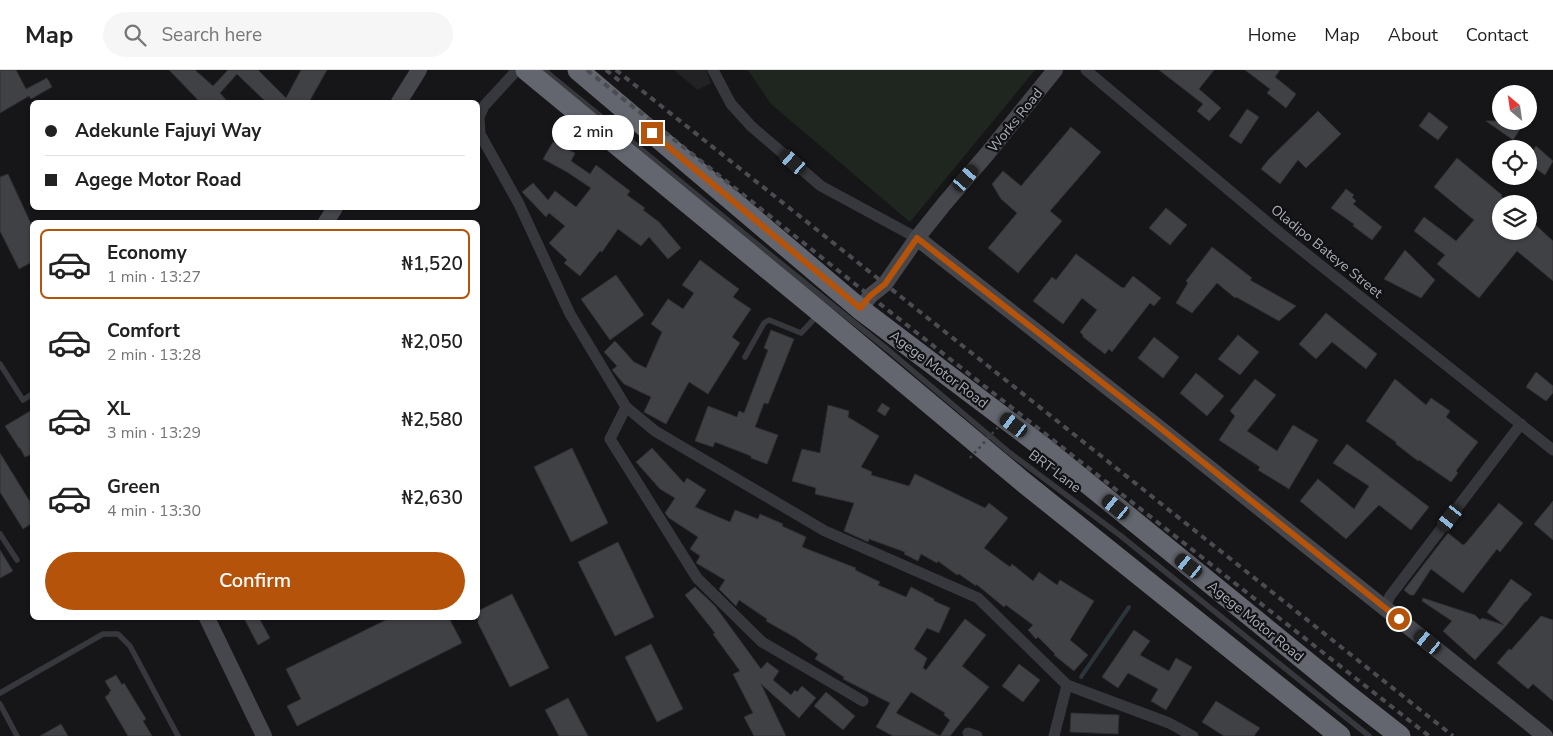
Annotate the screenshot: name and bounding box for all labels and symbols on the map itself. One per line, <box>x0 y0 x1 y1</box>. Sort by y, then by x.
street label: Works Road <box>984 84 1047 156</box>
north arrow <box>1492 85 1538 130</box>
callout: 2 min <box>552 116 634 150</box>
route end <box>641 122 663 144</box>
car <box>776 146 809 178</box>
car <box>950 162 981 194</box>
street label: Oladipo Bateye Street <box>1267 200 1387 302</box>
street label: Agege Motor Road <box>886 326 992 413</box>
car <box>997 410 1030 440</box>
street label: BRT Lane <box>1025 445 1085 497</box>
car <box>1099 492 1132 522</box>
car <box>1434 502 1465 534</box>
car <box>1172 551 1205 581</box>
street label: Agege Motor Road <box>1204 577 1308 666</box>
route start <box>1388 608 1410 630</box>
car <box>1411 627 1444 657</box>

